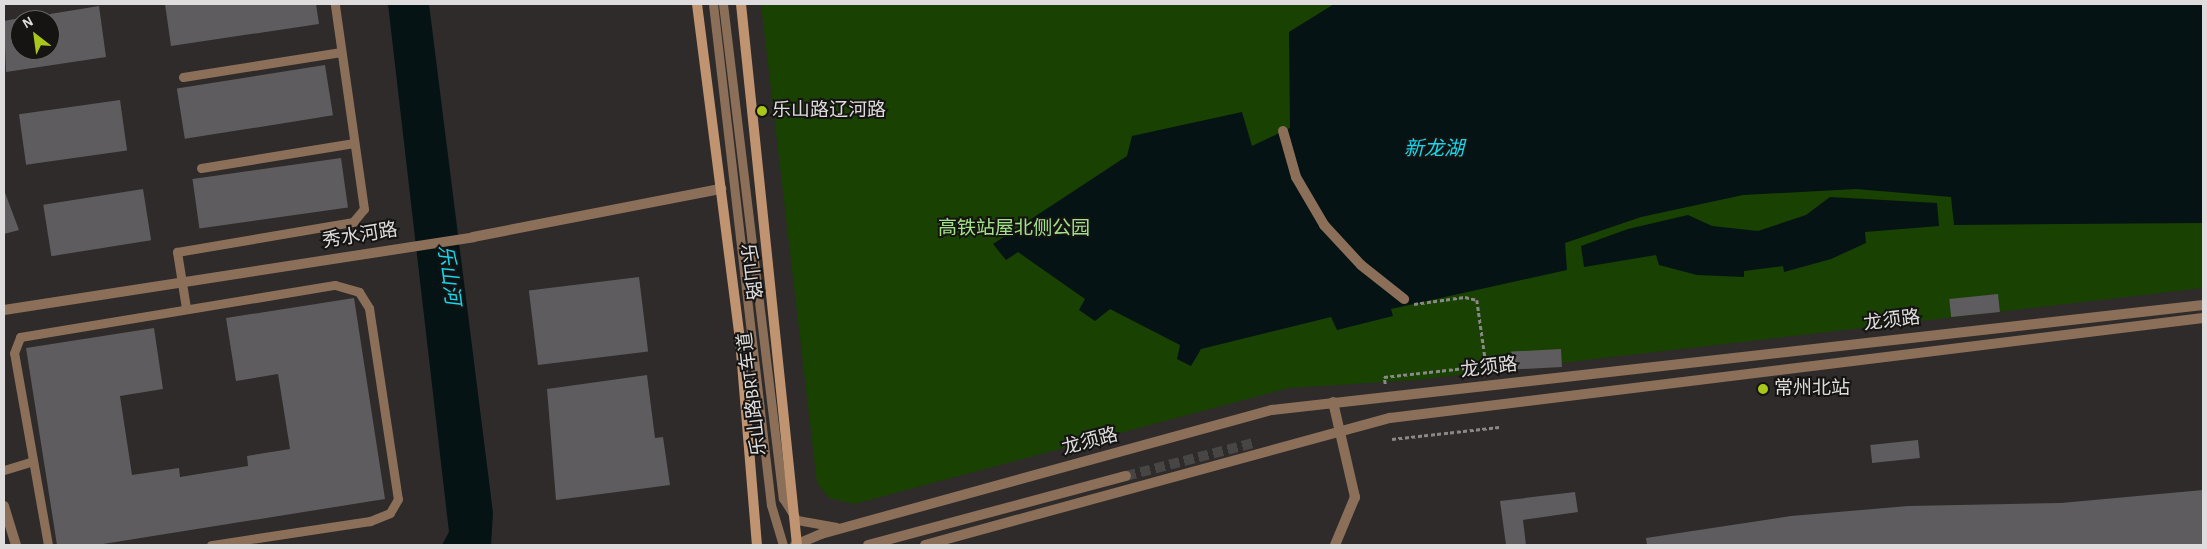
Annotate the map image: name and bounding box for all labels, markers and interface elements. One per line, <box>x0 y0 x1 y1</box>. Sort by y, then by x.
north arrow <box>10 10 60 60</box>
text: N <box>20 14 36 31</box>
place label: 乐山路辽河路 <box>772 100 886 122</box>
marker: 乐山路辽河路 <box>756 105 768 117</box>
water label: 新龙湖 <box>1404 137 1464 161</box>
park label: 高铁站屋北侧公园 <box>938 218 1090 240</box>
street label: 秀水河路 <box>321 219 399 253</box>
street label: 乐山路 <box>735 242 765 302</box>
water label: 乐山河 <box>432 244 464 306</box>
street label: 龙须路 <box>1862 306 1922 336</box>
street label: 乐山路BRT车道 <box>734 331 772 457</box>
street label: 龙须路 <box>1459 353 1519 383</box>
place label: 常州北站 <box>1774 378 1850 400</box>
marker: 常州北站 <box>1756 382 1770 396</box>
street label: 龙须路 <box>1060 424 1120 460</box>

